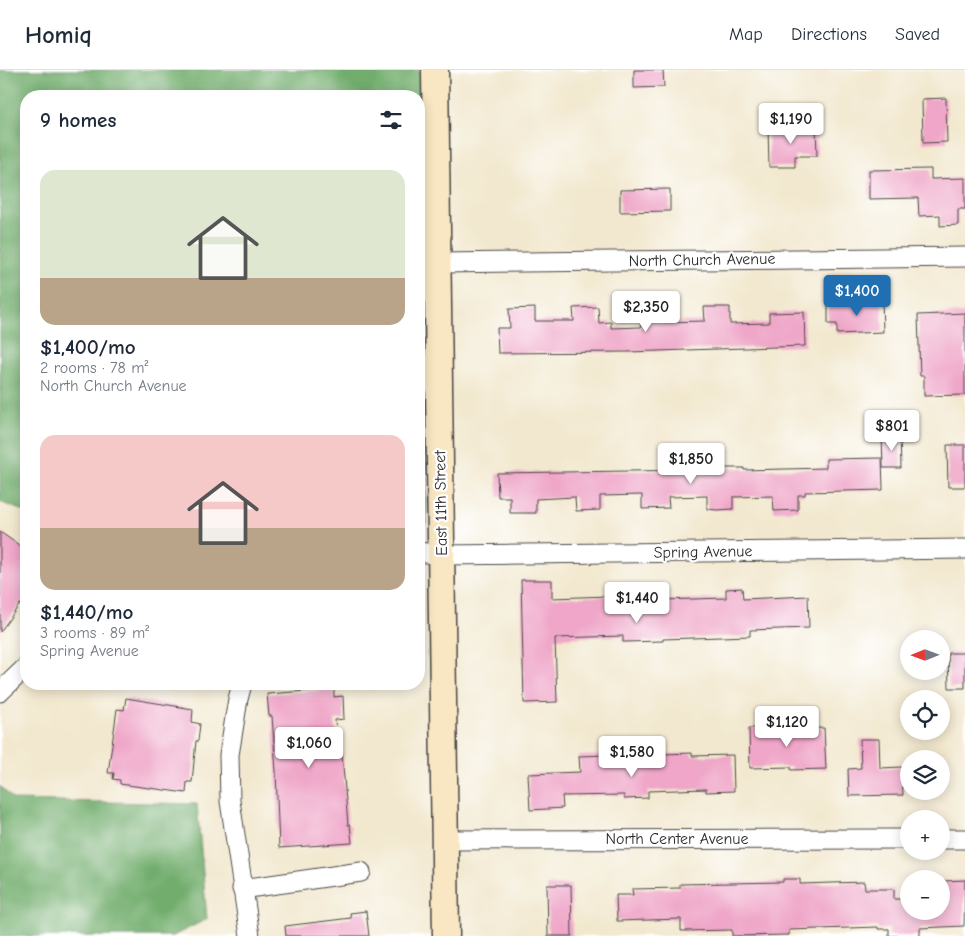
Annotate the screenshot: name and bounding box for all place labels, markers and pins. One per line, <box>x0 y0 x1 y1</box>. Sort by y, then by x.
pin: $1,190 <box>750 102 832 145</box>
pin: $1,400 <box>816 274 898 317</box>
pin: $2,350 <box>605 290 687 333</box>
pin: $801 <box>862 410 922 452</box>
pin: $1,850 <box>650 442 732 485</box>
pin: $1,440 <box>596 582 678 624</box>
pin: $1,120 <box>746 706 828 748</box>
pin: $1,060 <box>268 726 350 769</box>
pin: $1,580 <box>591 736 673 778</box>

